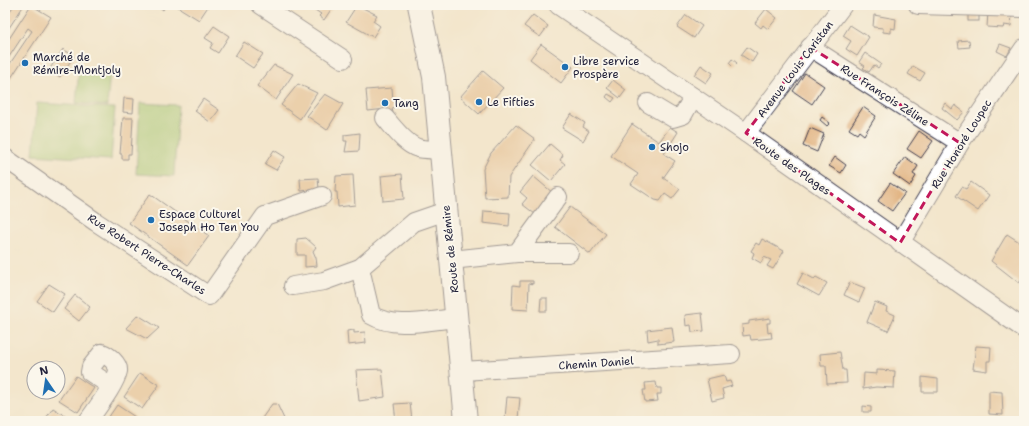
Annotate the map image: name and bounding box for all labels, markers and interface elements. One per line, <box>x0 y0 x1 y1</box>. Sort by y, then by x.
street label: Avenue Louis Caristan <box>754 18 837 121</box>
place label: Marché de Rémire-Montjoly <box>33 50 121 78</box>
place label: Libre service Prospère <box>573 54 640 82</box>
marker: Marché de Rémire-Montjoly <box>20 58 30 68</box>
street label: Rue François Zéline <box>838 61 932 130</box>
marker: Libre service Prospère <box>560 62 570 72</box>
place label: Le Fifties <box>487 95 535 110</box>
place label: Tang <box>393 96 419 111</box>
street label: Rue Honoré Loupec <box>928 96 995 192</box>
marker: Le Fifties <box>474 97 484 107</box>
marker: Tang <box>380 98 390 108</box>
street label: Route des Plages <box>750 134 833 199</box>
place label: Shojo <box>660 140 689 155</box>
marker: Shojo <box>647 142 657 152</box>
street label: Route de Rémire <box>438 204 463 294</box>
place label: Espace Culturel Joseph Ho Ten You <box>159 207 259 235</box>
street label: Rue Robert Pierre-Charles <box>85 210 209 298</box>
marker: Espace Culturel Joseph Ho Ten You <box>146 215 156 225</box>
street label: Chemin Daniel <box>558 353 635 374</box>
north arrow <box>26 360 66 400</box>
text: N <box>38 362 50 379</box>

